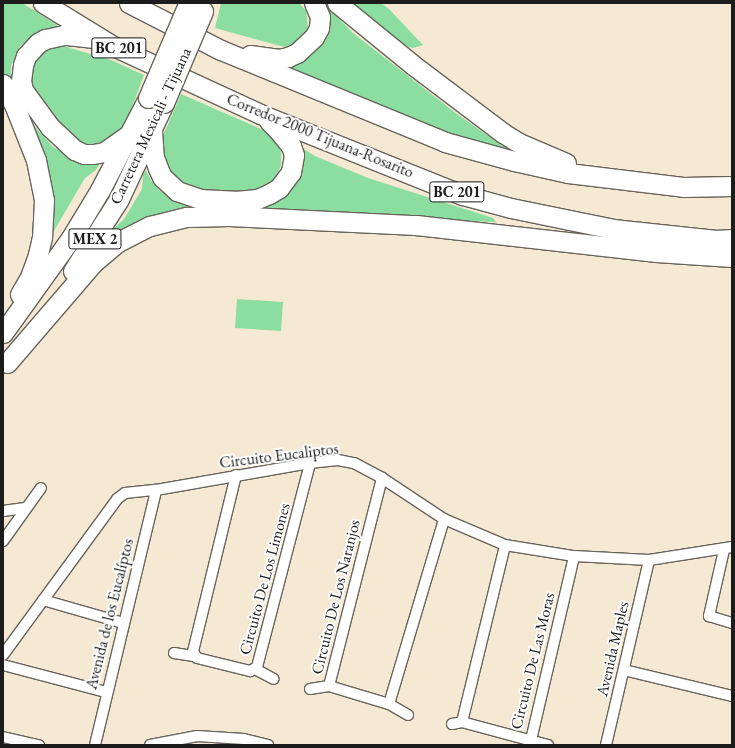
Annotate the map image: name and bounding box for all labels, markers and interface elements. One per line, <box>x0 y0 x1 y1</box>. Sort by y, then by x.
road number: BC 201 <box>91 35 147 61</box>
street label: Carretera Mexicali - Tijuana <box>106 45 196 207</box>
street label: Corredor 2000 Tijuana-Rosarito <box>224 90 416 182</box>
road number: BC 201 <box>429 179 485 205</box>
road number: MEX 2 <box>68 226 122 252</box>
street label: Circuito Eucaliptos <box>218 439 340 473</box>
street label: Circuito De Los Limones <box>236 501 294 657</box>
street label: Circuito De Los Naranjos <box>307 518 365 676</box>
street label: Avenida de los Eucalíptos <box>82 537 138 691</box>
street label: Circuito De Las Moras <box>507 591 559 731</box>
street label: Avenida Maples <box>593 600 633 698</box>

